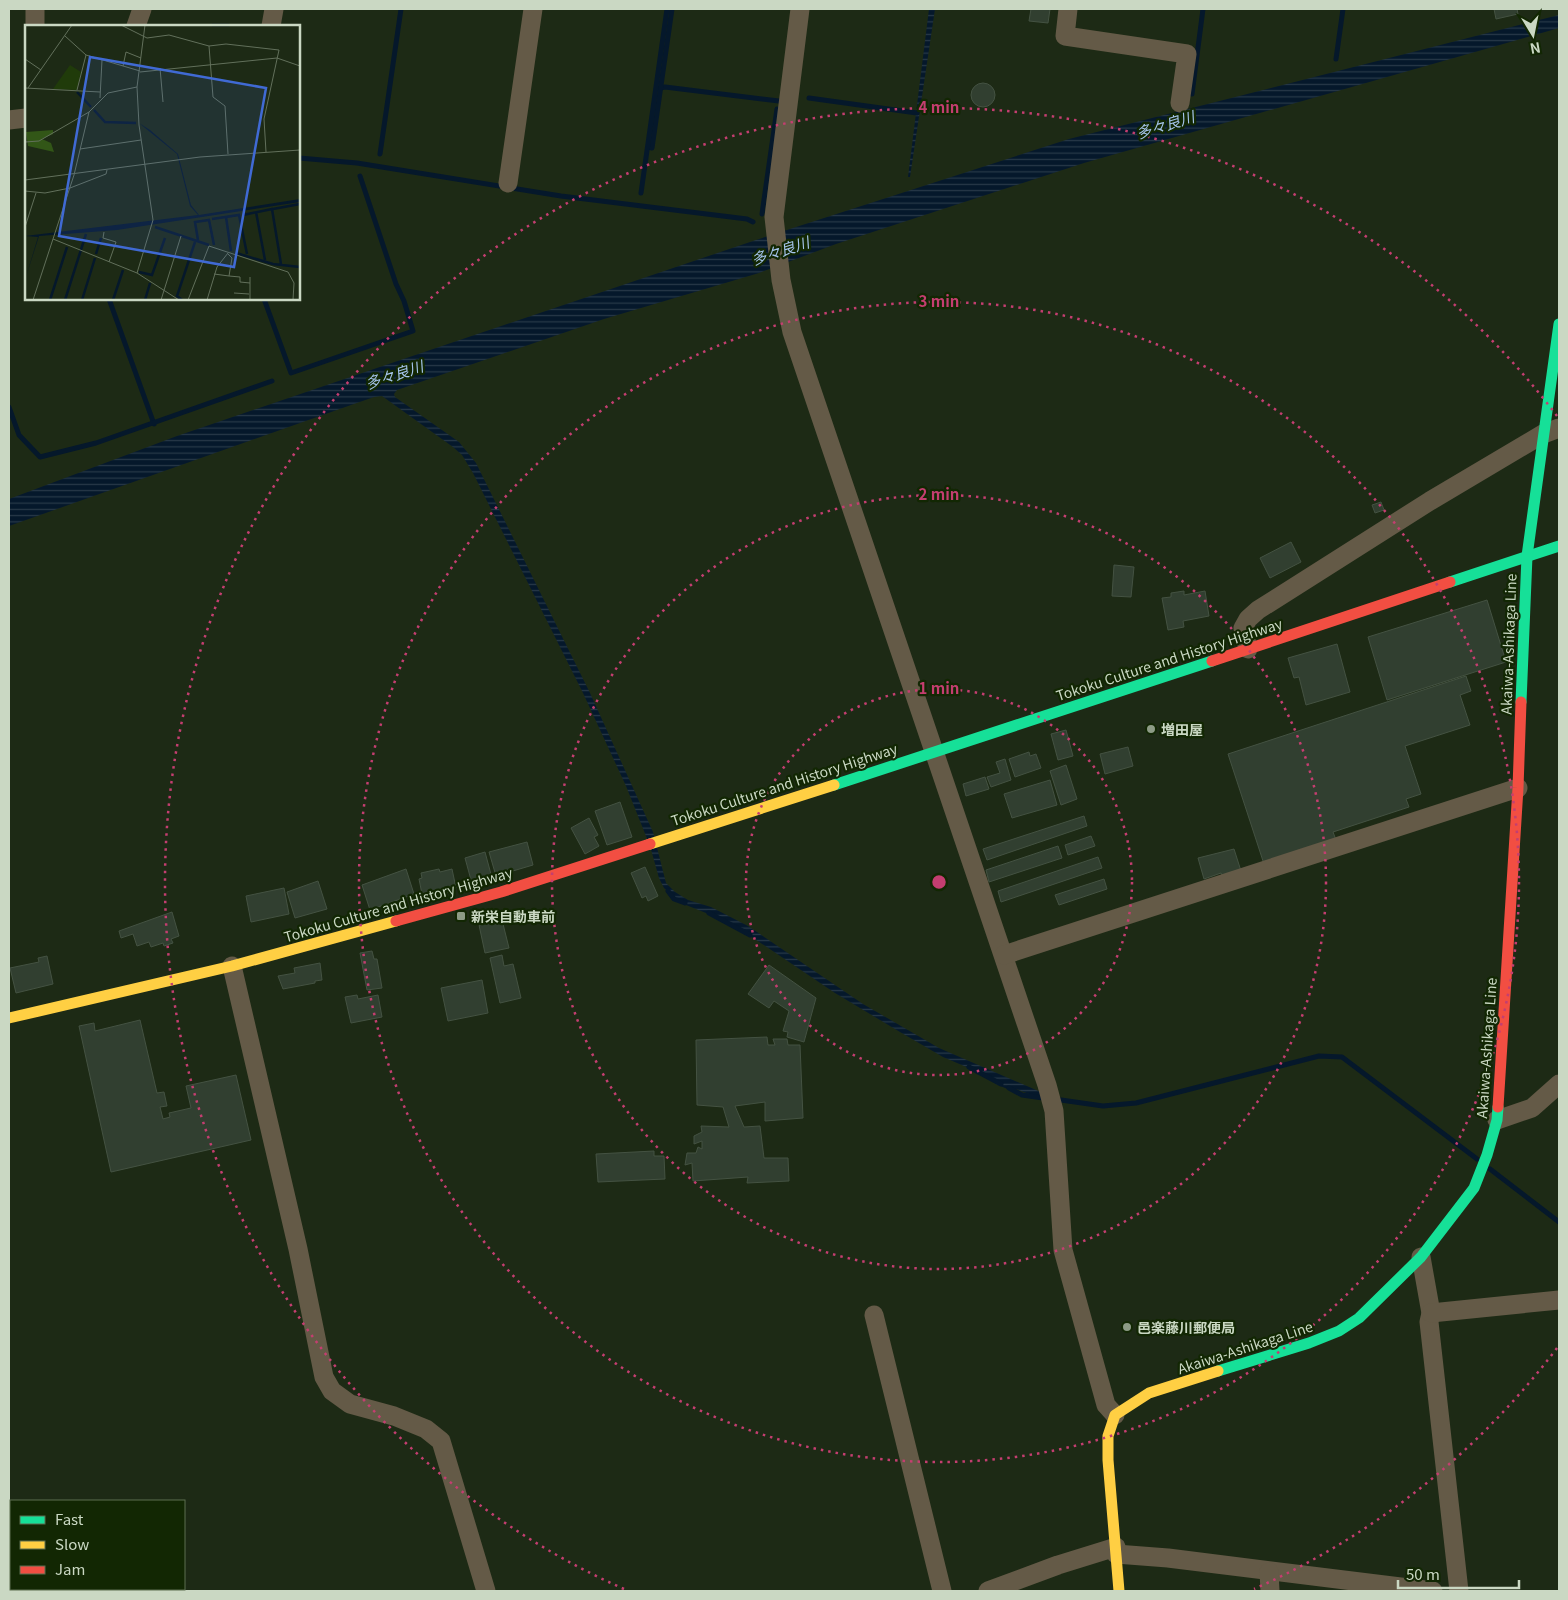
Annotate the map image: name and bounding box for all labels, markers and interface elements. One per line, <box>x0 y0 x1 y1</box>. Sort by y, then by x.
north arrow <box>1508 10 1558 60</box>
inset map <box>25 25 300 300</box>
text: N <box>1529 38 1542 60</box>
text: 4 min <box>919 96 959 117</box>
water label: 多々良川 <box>1133 105 1199 143</box>
water label: 多々良川 <box>748 230 814 269</box>
text: 3 min <box>919 290 959 311</box>
water label: 多々良川 <box>362 354 428 393</box>
text: 2 min <box>919 483 959 504</box>
street label: Akaiwa-Ashikaga Line <box>1496 573 1520 715</box>
street label: Tokoku Culture and History Highway <box>1053 613 1285 705</box>
text: 1 min <box>919 677 959 698</box>
place label: 増田屋 <box>1161 719 1203 739</box>
marker: 増田屋 <box>1145 723 1157 735</box>
street label: Tokoku Culture and History Highway <box>668 738 900 830</box>
street label: Tokoku Culture and History Highway <box>281 862 515 946</box>
centre of rings <box>930 873 948 891</box>
place label: 新栄自動車前 <box>471 906 555 926</box>
marker: 新栄自動車前 <box>455 910 467 922</box>
street label: Akaiwa-Ashikaga Line <box>1471 977 1501 1119</box>
street label: Akaiwa-Ashikaga Line <box>1175 1316 1315 1378</box>
place label: 邑楽藤川郵便局 <box>1137 1317 1235 1337</box>
marker: 邑楽藤川郵便局 <box>1121 1321 1133 1333</box>
legend <box>10 1500 185 1590</box>
text: Fast <box>55 1508 84 1529</box>
text: Slow <box>55 1533 89 1554</box>
text: Jam <box>55 1558 85 1579</box>
scale bar <box>1398 1558 1519 1590</box>
text: 50 m <box>1406 1563 1440 1584</box>

